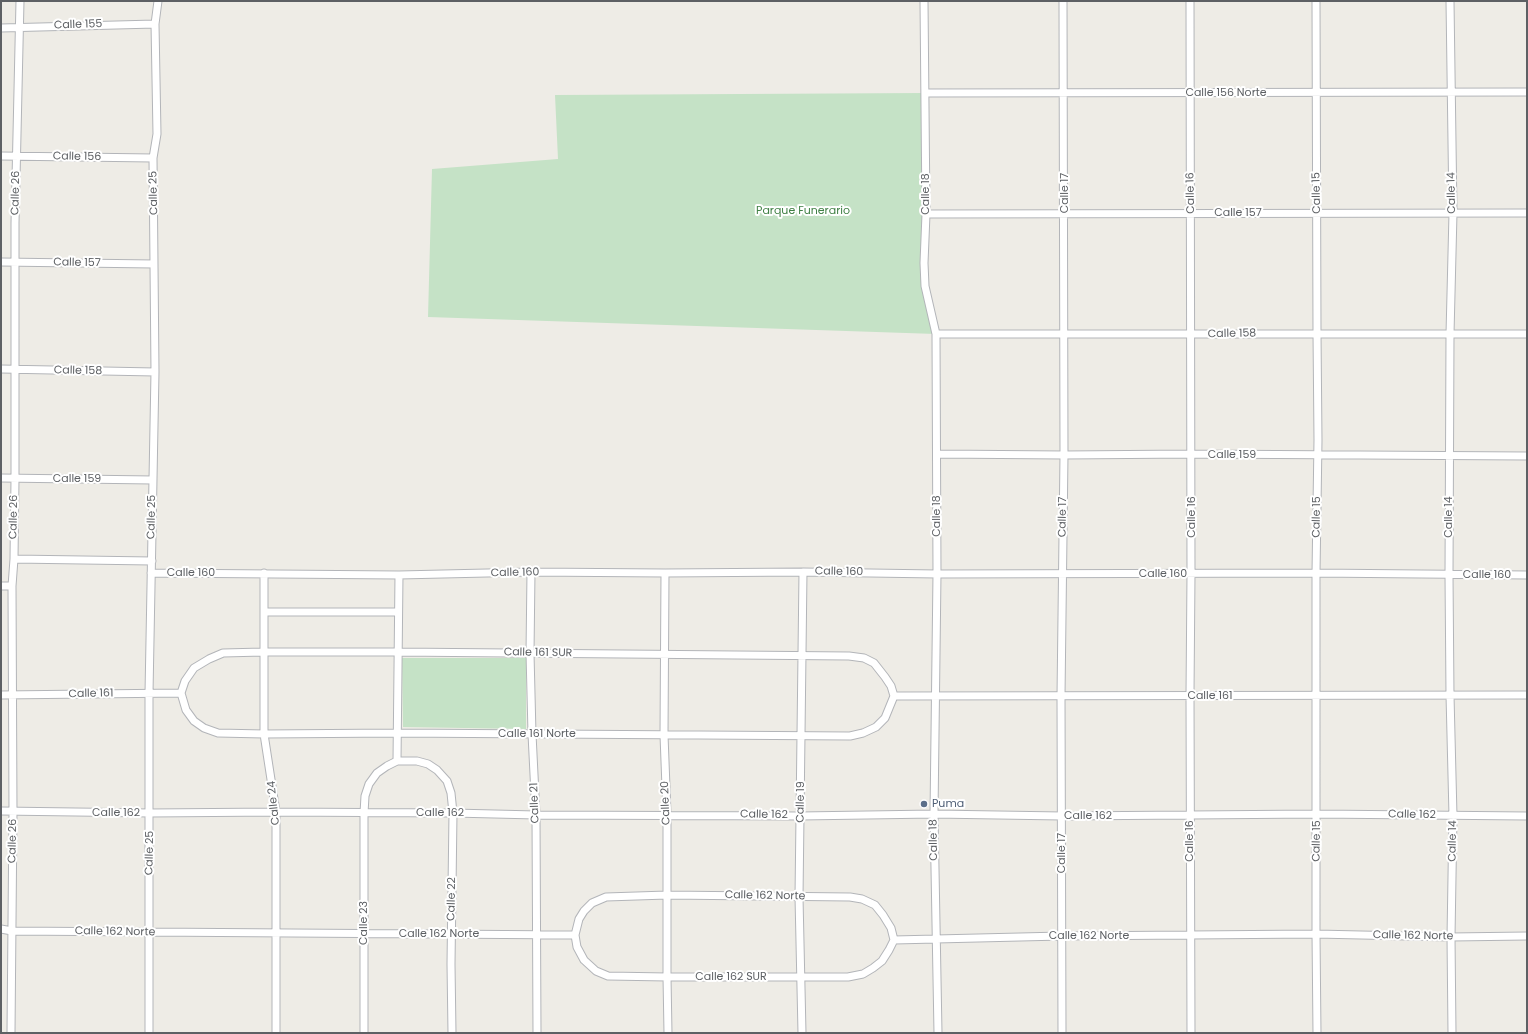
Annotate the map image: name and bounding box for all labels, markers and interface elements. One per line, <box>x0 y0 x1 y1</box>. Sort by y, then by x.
street label: Calle 155 <box>54 18 102 32</box>
street label: Calle 156 Norte <box>1185 86 1267 100</box>
street label: Calle 156 <box>53 150 101 164</box>
street label: Calle 26 <box>9 171 23 215</box>
street label: Calle 25 <box>147 171 161 215</box>
street label: Calle 16 <box>1184 172 1198 214</box>
street label: Calle 15 <box>1310 172 1324 214</box>
street label: Calle 14 <box>1445 172 1459 214</box>
street label: Calle 18 <box>919 173 933 215</box>
street label: Calle 17 <box>1058 173 1072 213</box>
park label: Parque Funerario <box>756 204 850 218</box>
street label: Calle 157 <box>1214 206 1262 220</box>
street label: Calle 157 <box>53 256 101 270</box>
street label: Calle 158 <box>1208 327 1256 341</box>
street label: Calle 158 <box>54 364 102 378</box>
street label: Calle 159 <box>1208 448 1256 462</box>
street label: Calle 159 <box>53 472 101 486</box>
street label: Calle 26 <box>7 495 21 539</box>
street label: Calle 25 <box>145 495 159 539</box>
street label: Calle 18 <box>930 495 944 537</box>
street label: Calle 16 <box>1185 496 1199 538</box>
street label: Calle 15 <box>1310 496 1324 538</box>
street label: Calle 14 <box>1442 496 1456 538</box>
street label: Calle 17 <box>1056 497 1070 537</box>
street label: Calle 160 <box>815 565 863 579</box>
street label: Calle 160 <box>167 566 215 580</box>
street label: Calle 160 <box>491 566 539 580</box>
street label: Calle 160 <box>1139 567 1187 581</box>
street label: Calle 160 <box>1463 568 1511 582</box>
street label: Calle 161 SUR <box>504 646 572 660</box>
street label: Calle 161 <box>68 687 114 701</box>
street label: Calle 161 <box>1187 689 1233 703</box>
street label: Calle 161 Norte <box>498 727 576 741</box>
street label: Calle 24 <box>265 780 283 826</box>
street label: Calle 20 <box>659 781 673 825</box>
street label: Calle 19 <box>794 781 808 823</box>
street label: Calle 21 <box>528 782 542 824</box>
place label: Puma <box>932 797 964 811</box>
marker: Puma <box>919 799 929 809</box>
street label: Calle 162 <box>92 806 140 820</box>
street label: Calle 162 <box>416 806 464 820</box>
street label: Calle 162 <box>740 808 788 822</box>
street label: Calle 162 <box>1388 808 1436 822</box>
street label: Calle 162 <box>1064 809 1112 823</box>
street label: Calle 26 <box>6 819 20 863</box>
street label: Calle 18 <box>927 819 941 861</box>
street label: Calle 16 <box>1183 820 1197 862</box>
street label: Calle 15 <box>1310 820 1324 862</box>
street label: Calle 14 <box>1446 820 1460 862</box>
street label: Calle 25 <box>143 831 157 875</box>
street label: Calle 17 <box>1055 833 1069 873</box>
street label: Calle 22 <box>445 877 459 921</box>
street label: Calle 162 Norte <box>725 889 805 903</box>
street label: Calle 23 <box>357 901 371 945</box>
street label: Calle 162 Norte <box>75 925 155 939</box>
street label: Calle 162 Norte <box>399 927 479 941</box>
street label: Calle 162 Norte <box>1049 929 1129 943</box>
street label: Calle 162 Norte <box>1373 929 1453 943</box>
street label: Calle 162 SUR <box>695 970 767 984</box>

